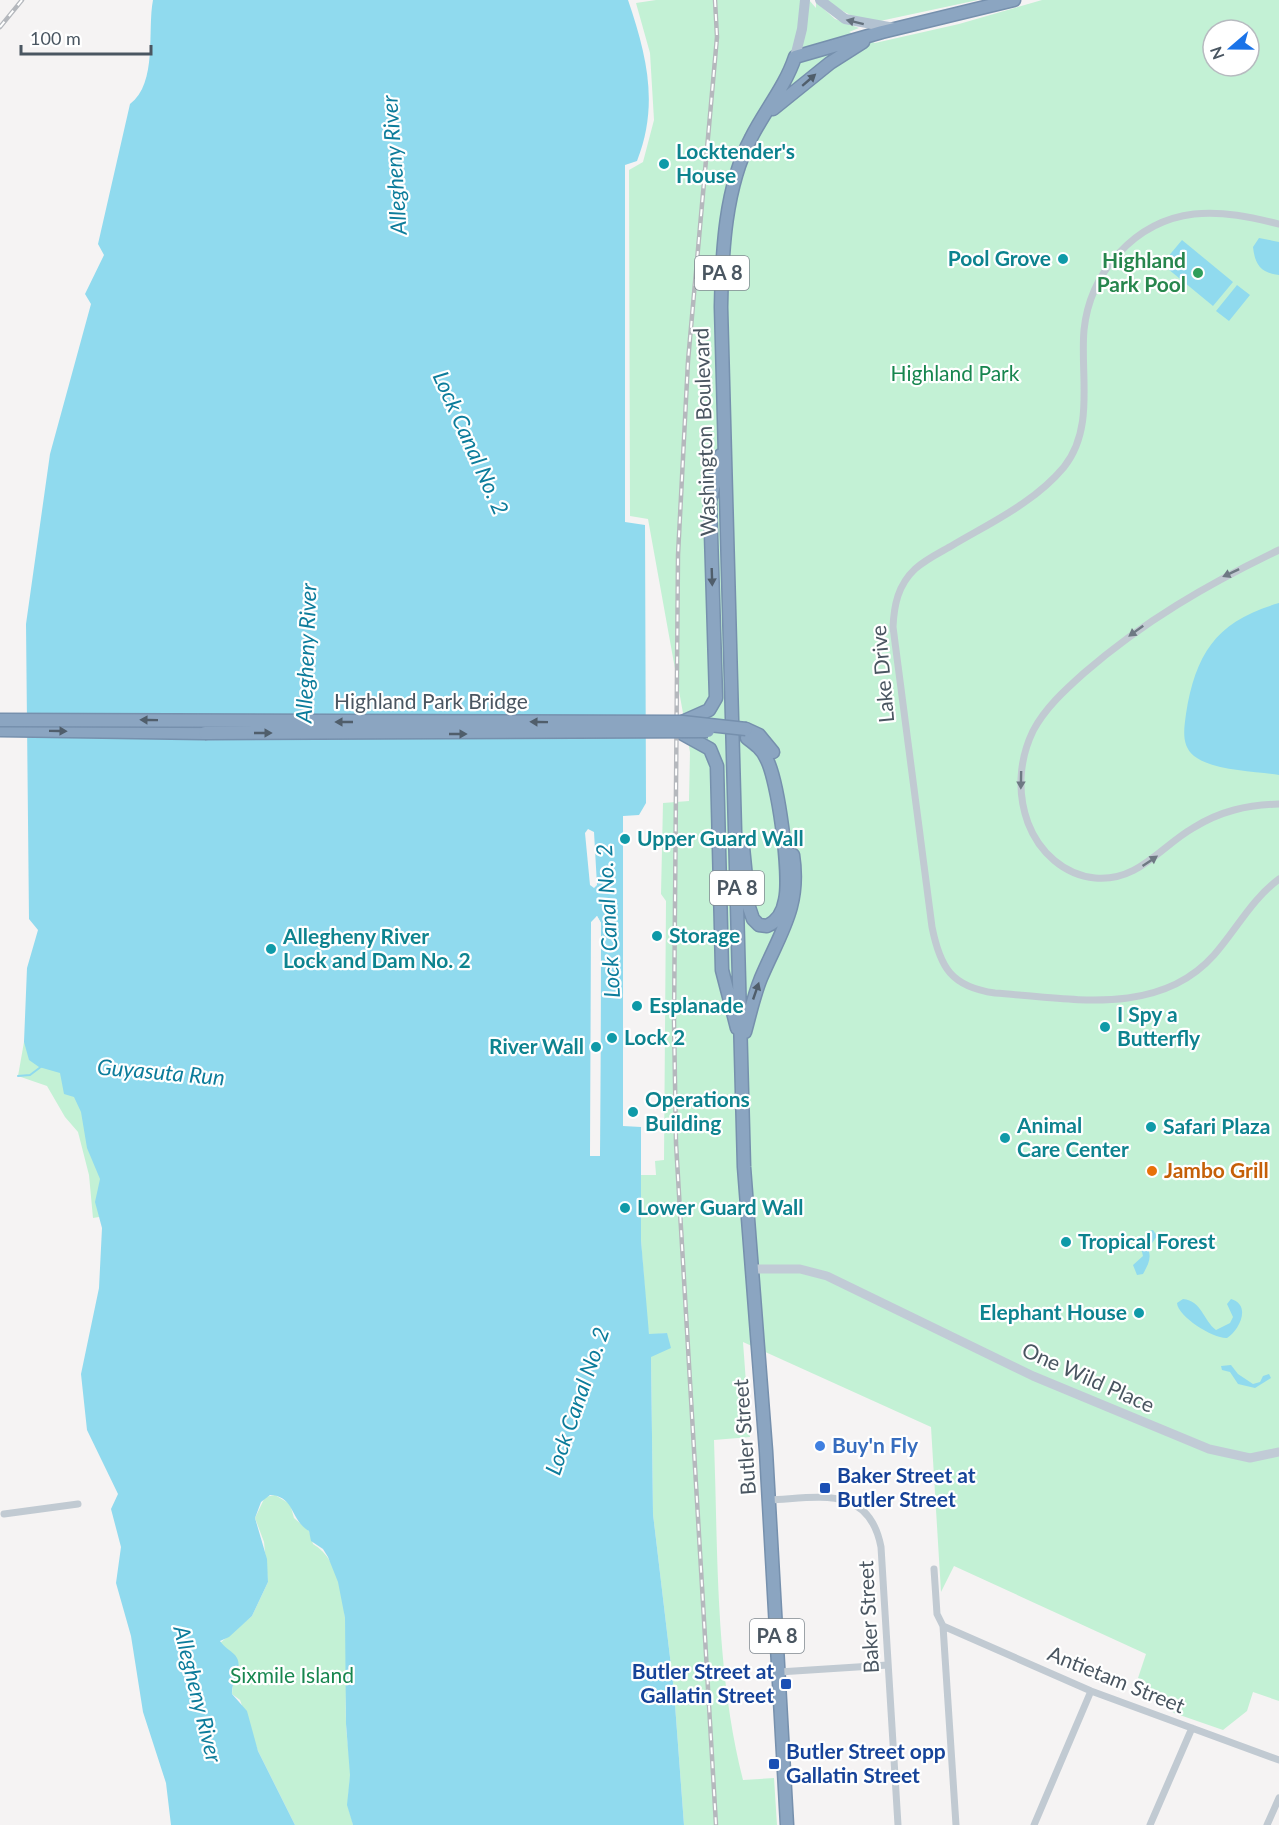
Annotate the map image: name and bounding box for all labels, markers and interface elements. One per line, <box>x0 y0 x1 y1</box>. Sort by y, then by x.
one-way arrow <box>846 17 864 26</box>
scale bar <box>21 18 152 56</box>
north arrow <box>1201 18 1261 78</box>
text: 100 m <box>30 27 81 49</box>
text: N <box>1205 44 1227 62</box>
one-way arrow <box>801 73 816 87</box>
water label: Allegheny River <box>375 94 412 237</box>
place label: Locktender's House <box>676 138 795 187</box>
marker: Locktender's House <box>657 157 671 171</box>
place label: Pool Grove <box>948 245 1051 270</box>
place label: Highland Park Pool <box>1097 247 1186 296</box>
marker: Pool Grove <box>1056 252 1070 266</box>
road number: PA 8 <box>695 256 749 290</box>
marker: Highland Park Pool <box>1191 266 1205 280</box>
street label: Washington Boulevard <box>687 327 720 537</box>
park label: Highland Park <box>891 360 1020 385</box>
water label: Lock Canal No. 2 <box>428 367 515 519</box>
one-way arrow <box>708 567 717 586</box>
one-way arrow <box>1222 568 1239 577</box>
water label: Allegheny River <box>290 582 321 724</box>
street label: Lake Drive <box>865 624 898 724</box>
one-way arrow <box>1128 625 1144 636</box>
street label: Highland Park Bridge <box>334 688 528 713</box>
one-way arrow <box>140 715 159 725</box>
one-way arrow <box>335 717 354 726</box>
one-way arrow <box>530 717 549 727</box>
one-way arrow <box>49 726 68 735</box>
one-way arrow <box>254 728 273 738</box>
one-way arrow <box>449 729 468 739</box>
one-way arrow <box>1017 770 1026 789</box>
place label: Upper Guard Wall <box>637 825 804 850</box>
marker: Upper Guard Wall <box>618 832 632 846</box>
water label: Lock Canal No. 2 <box>590 843 625 999</box>
one-way arrow <box>1142 855 1158 867</box>
road number: PA 8 <box>710 871 764 905</box>
place label: Storage <box>669 922 740 947</box>
place label: Allegheny River Lock and Dam No. 2 <box>282 923 471 972</box>
marker: Storage <box>650 929 664 943</box>
marker: Allegheny River Lock and Dam No. 2 <box>264 942 278 956</box>
one-way arrow <box>752 982 762 1000</box>
place label: Esplanade <box>649 992 744 1017</box>
marker: Esplanade <box>630 999 644 1013</box>
place label: I Spy a Butterfly <box>1117 1001 1201 1050</box>
marker: I Spy a Butterfly <box>1098 1020 1112 1034</box>
place label: Lock 2 <box>624 1024 685 1049</box>
marker: Lock 2 <box>605 1031 619 1045</box>
place label: River Wall <box>489 1033 584 1058</box>
marker: River Wall <box>589 1040 603 1054</box>
water label: Guyasuta Run <box>96 1052 226 1091</box>
place label: Operations Building <box>645 1086 750 1135</box>
marker: Operations Building <box>626 1105 640 1119</box>
place label: Animal Care Center <box>1016 1112 1129 1161</box>
place label: Safari Plaza <box>1163 1113 1270 1138</box>
marker: Safari Plaza <box>1144 1120 1158 1134</box>
marker: Animal Care Center <box>998 1131 1012 1145</box>
place label: Jambo Grill <box>1164 1157 1269 1182</box>
marker: Jambo Grill <box>1145 1164 1159 1178</box>
place label: Lower Guard Wall <box>637 1194 804 1219</box>
marker: Lower Guard Wall <box>618 1201 632 1215</box>
place label: Tropical Forest <box>1078 1228 1215 1253</box>
marker: Tropical Forest <box>1059 1235 1073 1249</box>
place label: Elephant House <box>979 1299 1127 1324</box>
marker: Elephant House <box>1132 1306 1146 1320</box>
water label: Lock Canal No. 2 <box>539 1324 614 1478</box>
street label: One Wild Place <box>1019 1336 1159 1417</box>
street label: Butler Street <box>727 1378 760 1496</box>
place label: Buy'n Fly <box>832 1432 919 1457</box>
marker: Buy'n Fly <box>813 1439 827 1453</box>
place label: Baker Street at Butler Street <box>837 1462 976 1511</box>
marker: Baker Street at Butler Street <box>818 1481 832 1495</box>
street label: Baker Street <box>852 1560 883 1674</box>
road number: PA 8 <box>750 1619 804 1653</box>
water label: Allegheny River <box>168 1622 229 1765</box>
street label: Antietam Street <box>1044 1640 1189 1718</box>
place label: Butler Street at Gallatin Street <box>632 1658 774 1707</box>
park label: Sixmile Island <box>230 1662 354 1687</box>
marker: Butler Street at Gallatin Street <box>779 1677 793 1691</box>
place label: Butler Street opp Gallatin Street <box>786 1738 946 1787</box>
marker: Butler Street opp Gallatin Street <box>767 1757 781 1771</box>

